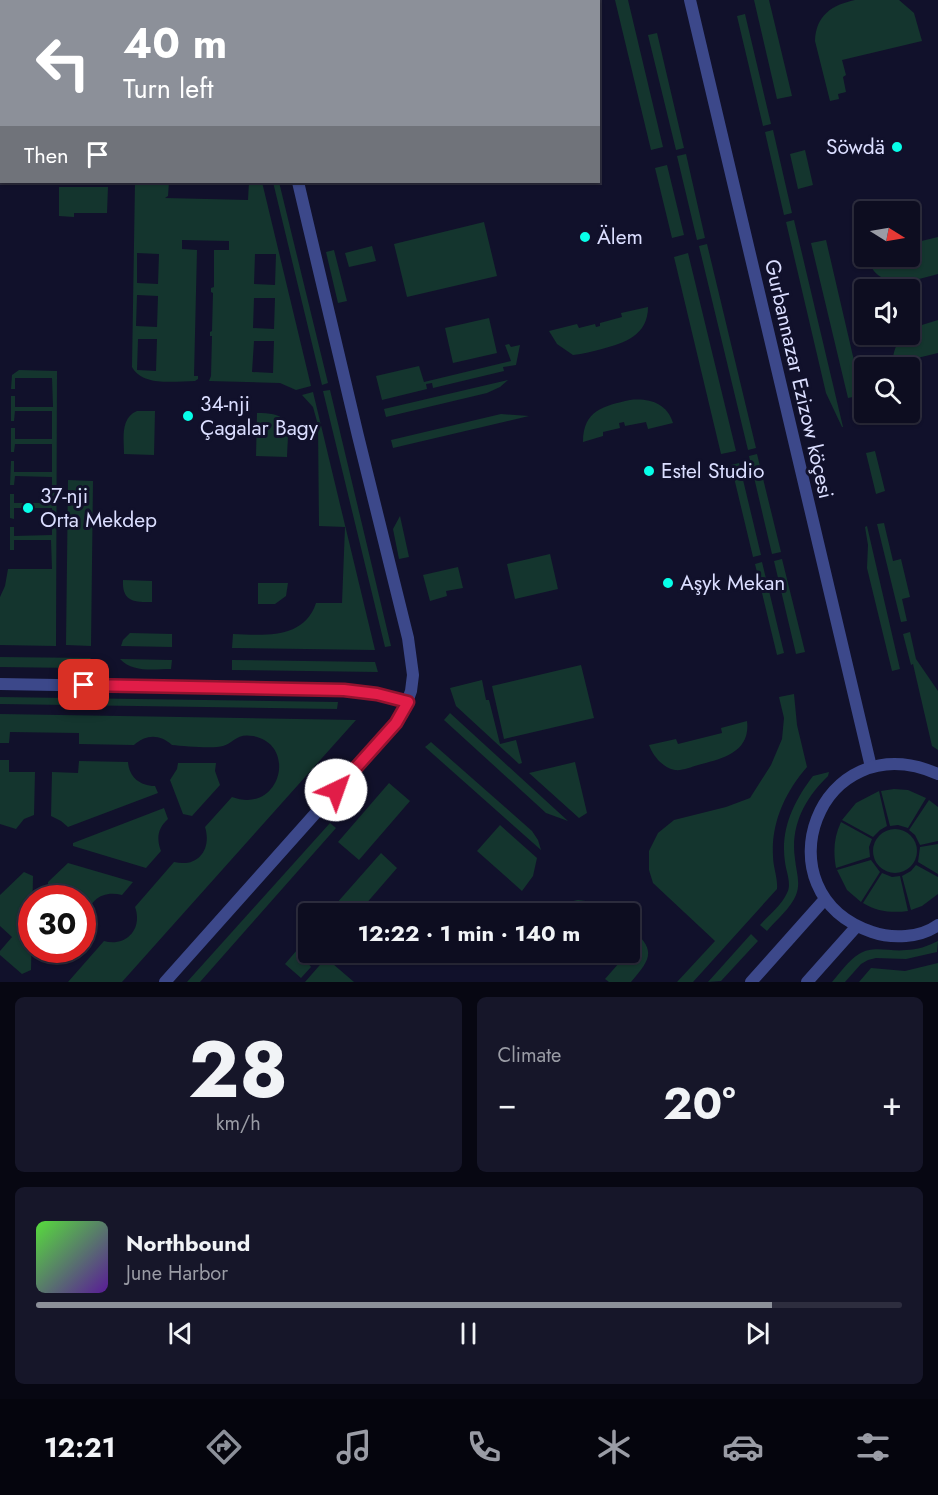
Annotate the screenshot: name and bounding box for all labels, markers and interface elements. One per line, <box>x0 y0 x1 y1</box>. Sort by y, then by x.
text: 40 m <box>123 13 227 74</box>
icon: left <box>24 24 102 102</box>
text: Turn left <box>123 69 213 108</box>
place label: Söwdä <box>826 132 885 162</box>
icon: arrive <box>81 138 114 171</box>
text: Then <box>24 139 69 171</box>
marker: Söwdä <box>890 140 904 154</box>
north arrow <box>854 201 920 267</box>
map controls <box>854 201 920 423</box>
place label: Älem <box>597 222 643 252</box>
marker: Älem <box>578 230 592 244</box>
street label: Gurbannazar Ezizow köçesi <box>757 256 841 502</box>
button: sound <box>854 279 920 345</box>
button: search <box>854 357 920 423</box>
place label: 34-nji Çagalar Bagy <box>200 389 319 443</box>
marker: 34-nji Çagalar Bagy <box>181 409 195 423</box>
place label: Estel Studio <box>661 456 764 486</box>
marker: Estel Studio <box>642 464 656 478</box>
place label: 37-nji Orta Mekdep <box>40 481 157 535</box>
marker: 37-nji Orta Mekdep <box>21 501 35 515</box>
place label: Aşyk Mekan <box>680 568 785 598</box>
marker: Aşyk Mekan <box>661 576 675 590</box>
pin <box>58 659 109 710</box>
icon: arrive <box>67 668 100 701</box>
position arrow <box>304 758 368 822</box>
speed limit sign: 30 <box>18 885 96 963</box>
text: 12:22 · 1 min · 140 m <box>358 917 580 949</box>
text: 28 <box>188 1014 288 1126</box>
text: Climate <box>498 1041 561 1070</box>
text: 20° <box>663 1071 736 1136</box>
text: − <box>498 1080 517 1127</box>
text: + <box>882 1080 902 1127</box>
text: km/h <box>216 1109 261 1138</box>
text: Northbound <box>126 1227 250 1259</box>
text: June Harbor <box>126 1259 228 1288</box>
icon: previous <box>164 1317 197 1350</box>
icon: pause <box>452 1317 485 1350</box>
icon: next <box>741 1317 774 1350</box>
icon: directions <box>203 1426 245 1468</box>
icon: music <box>333 1426 375 1468</box>
icon: phone <box>463 1426 505 1468</box>
icon: climate <box>593 1426 635 1468</box>
icon: car <box>722 1426 764 1468</box>
icon: filters <box>852 1426 894 1468</box>
text: 12:21 <box>44 1428 115 1467</box>

